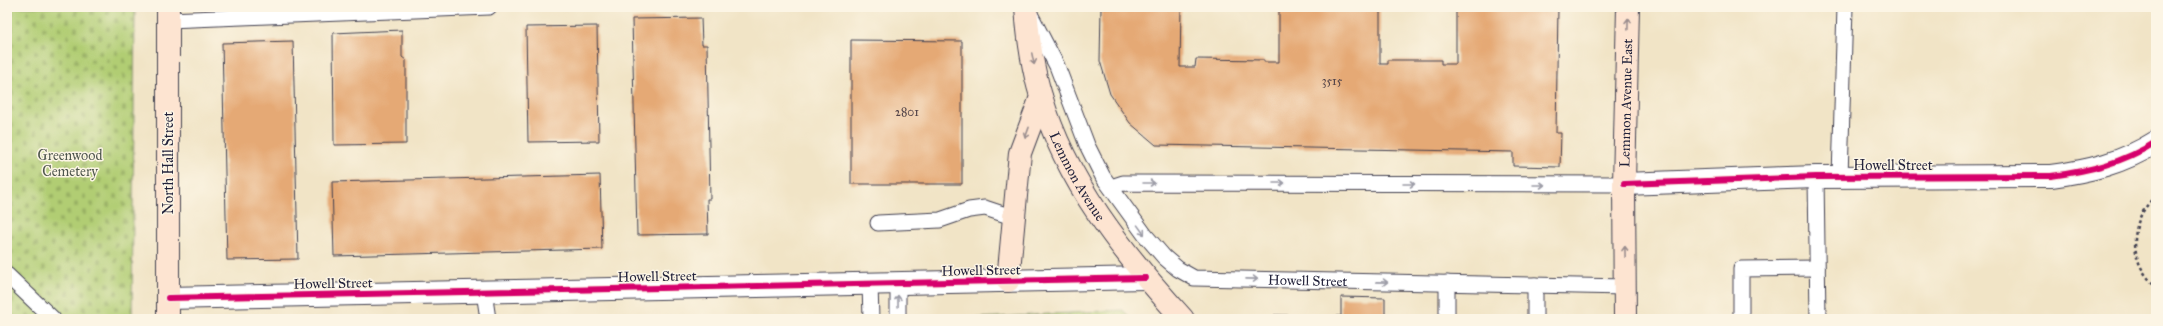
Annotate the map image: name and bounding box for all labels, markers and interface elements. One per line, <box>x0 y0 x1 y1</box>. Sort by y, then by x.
one-way arrow <box>1624 18 1632 31</box>
street label: Lemmon Avenue East <box>1616 39 1636 167</box>
one-way arrow <box>1029 53 1037 66</box>
house number: 3515 <box>1322 74 1343 88</box>
house number: 2801 <box>895 105 919 119</box>
street label: North Hall Street <box>160 111 177 215</box>
one-way arrow <box>1023 127 1031 139</box>
street label: Lemmon Avenue <box>1046 129 1109 225</box>
park label: Greenwood Cemetery <box>38 147 102 180</box>
street label: Howell Street <box>1853 157 1933 174</box>
one-way arrow <box>1142 179 1155 187</box>
one-way arrow <box>1272 179 1285 187</box>
one-way arrow <box>1402 180 1415 188</box>
one-way arrow <box>1532 181 1545 189</box>
one-way arrow <box>1137 224 1145 235</box>
one-way arrow <box>1621 246 1629 259</box>
street label: Howell Street <box>941 261 1021 280</box>
street label: Howell Street <box>617 267 697 286</box>
street label: Howell Street <box>1268 272 1348 290</box>
street label: Howell Street <box>293 274 373 293</box>
one-way arrow <box>1245 275 1258 283</box>
one-way arrow <box>1375 278 1388 286</box>
one-way arrow <box>894 295 902 308</box>

